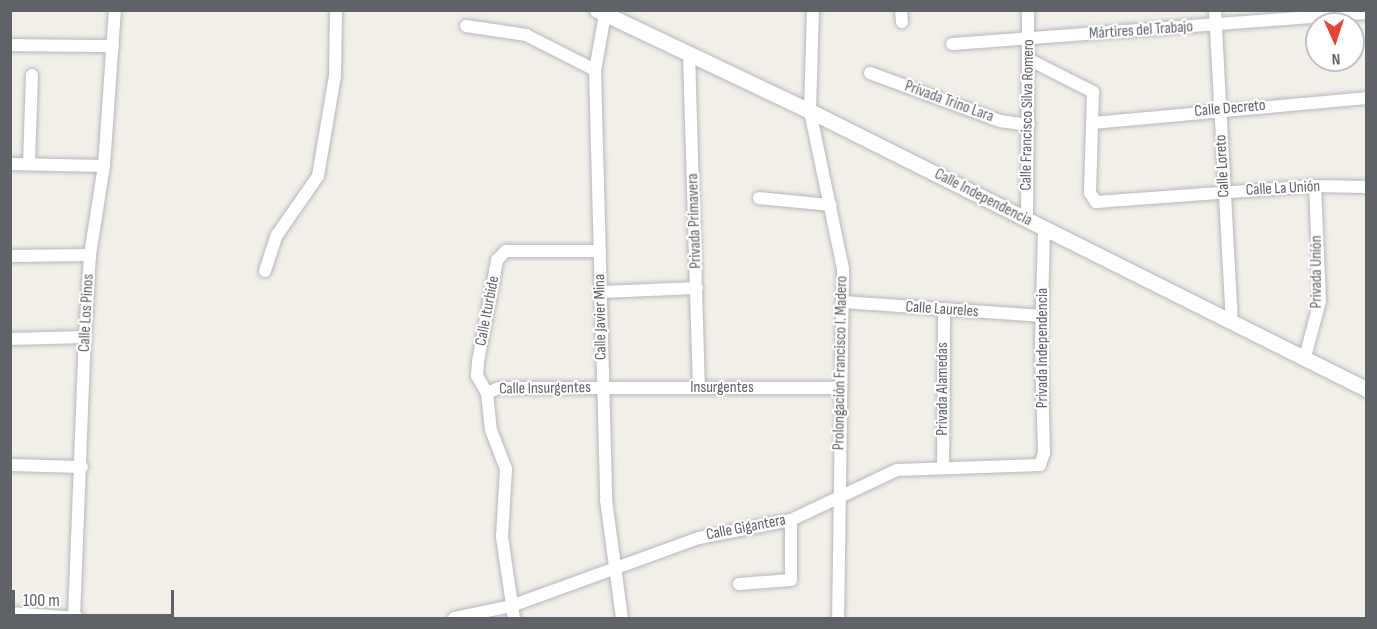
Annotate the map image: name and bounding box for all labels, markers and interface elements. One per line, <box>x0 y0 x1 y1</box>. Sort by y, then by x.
north arrow <box>1305 12 1365 72</box>
street label: Mártires del Trabajo <box>1088 18 1194 44</box>
street label: Calle Francisco Silva Romero <box>1017 39 1039 191</box>
text: N <box>1331 49 1341 68</box>
street label: Privada Trino Lara <box>902 77 996 127</box>
street label: Calle Decreto <box>1194 96 1266 122</box>
street label: Calle Loreto <box>1212 134 1234 198</box>
street label: Calle Independencia <box>931 165 1035 231</box>
street label: Privada Primavera <box>684 173 706 269</box>
street label: Calle La Unión <box>1245 177 1321 201</box>
street label: Privada Unión <box>1307 235 1327 309</box>
street label: Calle Los Pinos <box>75 273 99 353</box>
street label: Calle Iturbide <box>472 274 504 348</box>
street label: Calle Javier Mina <box>591 274 611 360</box>
street label: Prolongación Francisco I. Madero <box>830 276 852 450</box>
street label: Privada Independencia <box>1033 288 1053 408</box>
street label: Calle Laureles <box>905 298 979 322</box>
street label: Privada Alamedas <box>933 342 953 436</box>
street label: Insurgentes <box>690 378 754 398</box>
street label: Calle Insurgentes <box>499 379 591 399</box>
street label: Calle Gigantera <box>705 511 787 545</box>
scale bar <box>15 578 177 616</box>
text: 100 m <box>23 590 60 611</box>

